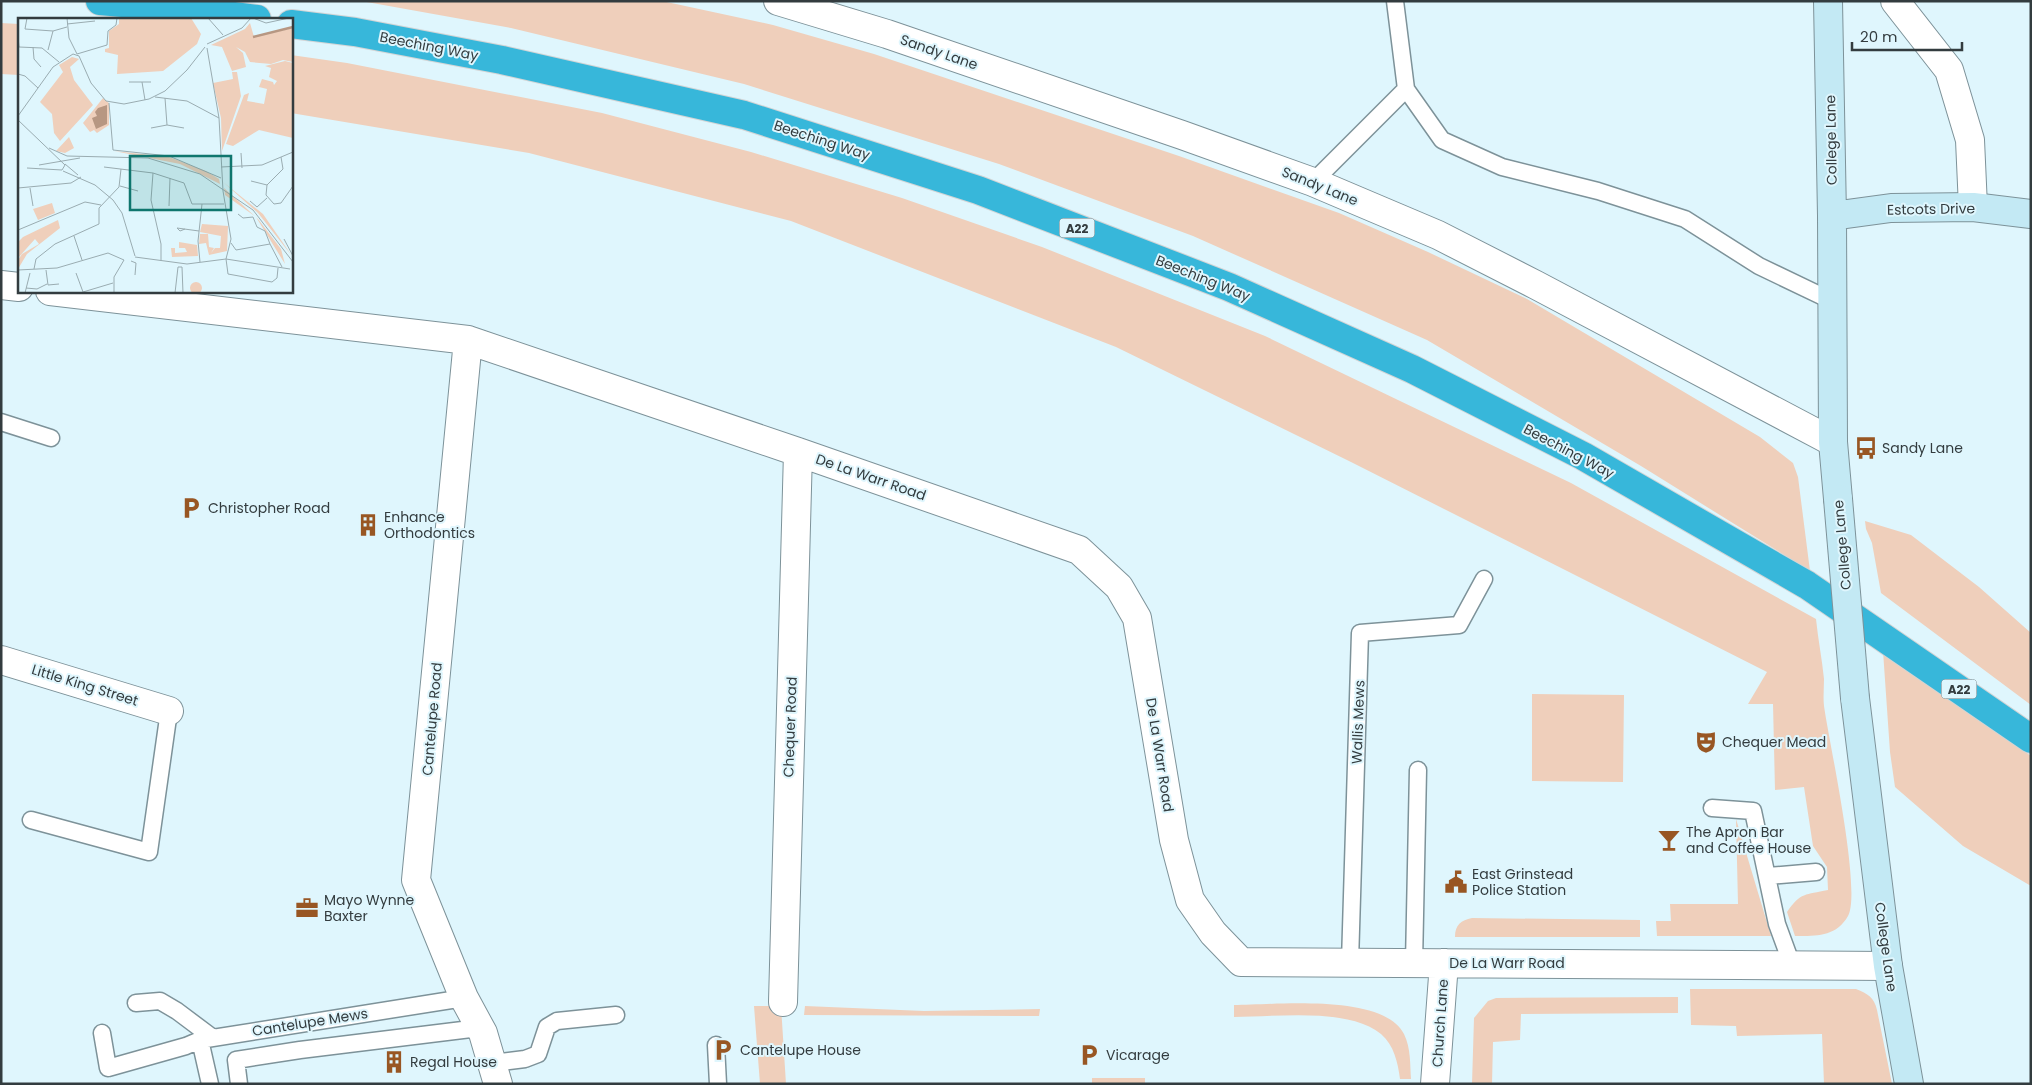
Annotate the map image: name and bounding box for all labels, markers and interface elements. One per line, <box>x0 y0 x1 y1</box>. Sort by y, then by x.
inset map <box>18 18 292 292</box>
scale bar <box>1852 20 1962 52</box>
text: 20 m <box>1860 26 1898 47</box>
street label: Beeching Way <box>378 27 480 65</box>
street label: Sandy Lane <box>898 29 981 75</box>
street label: College Lane <box>1820 94 1842 185</box>
street label: Beeching Way <box>771 115 873 165</box>
street label: Sandy Lane <box>1279 162 1362 211</box>
street label: Estcots Drive <box>1887 198 1976 220</box>
road number: A22 <box>1060 218 1094 238</box>
street label: Beeching Way <box>1153 250 1253 306</box>
street label: Beeching Way <box>1520 419 1618 483</box>
bus stop icon: Sandy Lane <box>1853 435 1879 461</box>
place label: Sandy Lane <box>1882 438 1963 458</box>
street label: De La Warr Road <box>813 449 929 505</box>
parking icon: Christopher Road <box>178 495 204 521</box>
place label: Christopher Road <box>208 498 330 518</box>
street label: College Lane <box>1828 499 1856 591</box>
place label: Enhance Orthodontics <box>384 507 475 543</box>
building icon: Enhance Orthodontics <box>355 512 381 538</box>
street label: Little King Street <box>29 659 141 711</box>
street label: Cantelupe Road <box>417 661 447 777</box>
street label: Chequer Road <box>778 676 802 778</box>
street label: Wallis Mews <box>1347 680 1369 764</box>
road number: A22 <box>1942 680 1976 699</box>
street label: De La Warr Road <box>1141 697 1179 813</box>
theatre icon: Chequer Mead <box>1693 729 1719 755</box>
place label: Chequer Mead <box>1722 732 1826 752</box>
place label: The Apron Bar and Coffee House <box>1686 822 1812 858</box>
bar icon: The Apron Bar and Coffee House <box>1656 827 1682 853</box>
place label: East Grinstead Police Station <box>1472 864 1573 900</box>
public building icon: East Grinstead Police Station <box>1443 869 1469 895</box>
place label: Mayo Wynne Baxter <box>324 890 415 926</box>
office icon: Mayo Wynne Baxter <box>294 895 320 921</box>
street label: College Lane <box>1870 901 1902 993</box>
street label: De La Warr Road <box>1449 953 1565 973</box>
street label: Church Lane <box>1427 978 1453 1068</box>
street label: Cantelupe Mews <box>251 1003 369 1041</box>
parking icon: Cantelupe House <box>710 1037 736 1063</box>
place label: Cantelupe House <box>740 1040 861 1060</box>
parking icon: Vicarage <box>1076 1042 1102 1068</box>
place label: Vicarage <box>1106 1045 1170 1065</box>
building icon: Regal House <box>381 1049 407 1075</box>
place label: Regal House <box>410 1052 497 1072</box>

